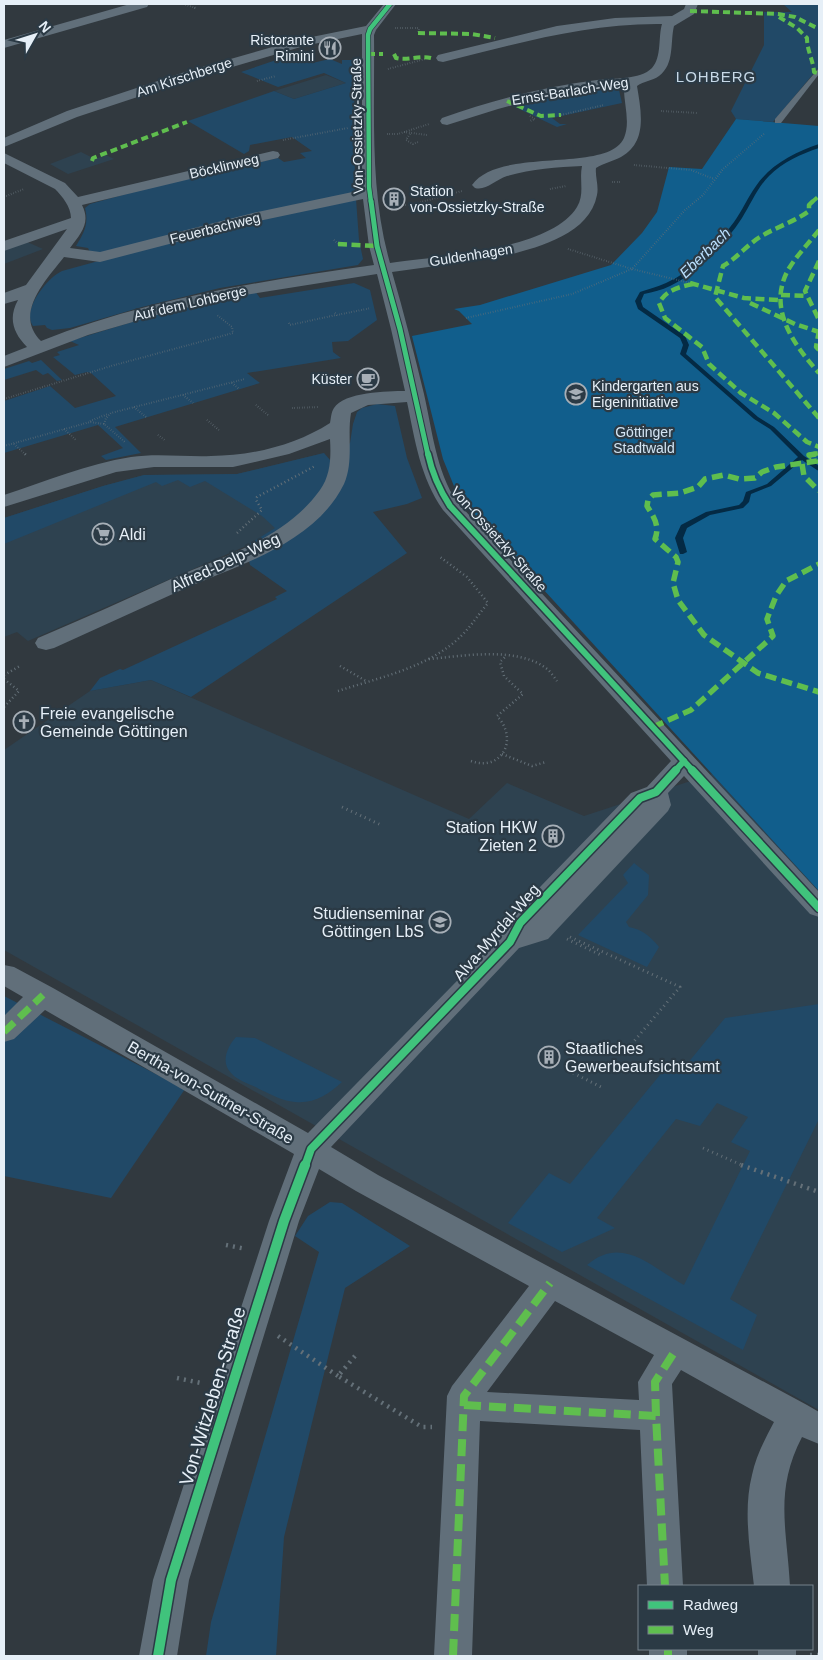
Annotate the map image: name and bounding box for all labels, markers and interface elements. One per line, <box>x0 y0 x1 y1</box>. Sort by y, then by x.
north arrow <box>10 10 60 60</box>
text: N <box>36 18 55 36</box>
place label: Ristorante Rimini <box>250 32 314 64</box>
restaurant icon: Ristorante Rimini <box>318 36 342 60</box>
street label: Am Kirschberge <box>134 54 234 100</box>
street label: Von-Ossietzky-Straße <box>348 58 366 194</box>
district label: LOHBERG <box>676 68 756 85</box>
street label: Ernst-Barlach-Weg <box>510 74 630 108</box>
street label: Böcklinweg <box>188 150 260 182</box>
place label: Station von-Ossietzky-Straße <box>410 183 545 215</box>
building icon: Station von-Ossietzky-Straße <box>382 187 406 211</box>
street label: Feuerbachweg <box>168 209 262 247</box>
water label: Eberbach <box>676 224 734 281</box>
street label: Guldenhagen <box>428 241 514 269</box>
street label: Auf dem Lohberge <box>132 282 248 324</box>
cafe icon: Küster <box>356 367 380 391</box>
place label: Küster <box>312 371 352 387</box>
place label: Kindergarten aus Eigeninitiative <box>592 378 699 410</box>
school or university icon: Kindergarten aus Eigeninitiative <box>564 382 588 406</box>
park label: Göttinger Stadtwald <box>613 424 675 456</box>
street label: Von-Ossietzky-Straße <box>448 483 551 595</box>
supermarket icon: Aldi <box>91 522 115 546</box>
place label: Aldi <box>119 526 146 543</box>
street label: Alfred-Delp-Weg <box>168 530 282 595</box>
place label: Freie evangelische Gemeinde Göttingen <box>40 705 188 740</box>
church icon: Freie evangelische Gemeinde Göttingen <box>12 710 36 734</box>
place label: Station HKW Zieten 2 <box>445 819 538 854</box>
building icon: Station HKW Zieten 2 <box>541 824 565 848</box>
street label: Alva-Myrdal-Weg <box>450 881 543 984</box>
place label: Studienseminar Göttingen LbS <box>313 905 425 940</box>
school or university icon: Studienseminar Göttingen LbS <box>428 910 452 934</box>
street label: Bertha-von-Suttner-Straße <box>125 1038 297 1147</box>
place label: Staatliches Gewerbeaufsichtsamt <box>565 1040 720 1075</box>
building icon: Staatliches Gewerbeaufsichtsamt <box>537 1045 561 1069</box>
street label: Von-Witzleben-Straße <box>175 1304 250 1488</box>
legend <box>638 1585 813 1650</box>
text: Radweg <box>683 1596 738 1613</box>
text: Weg <box>683 1621 714 1638</box>

